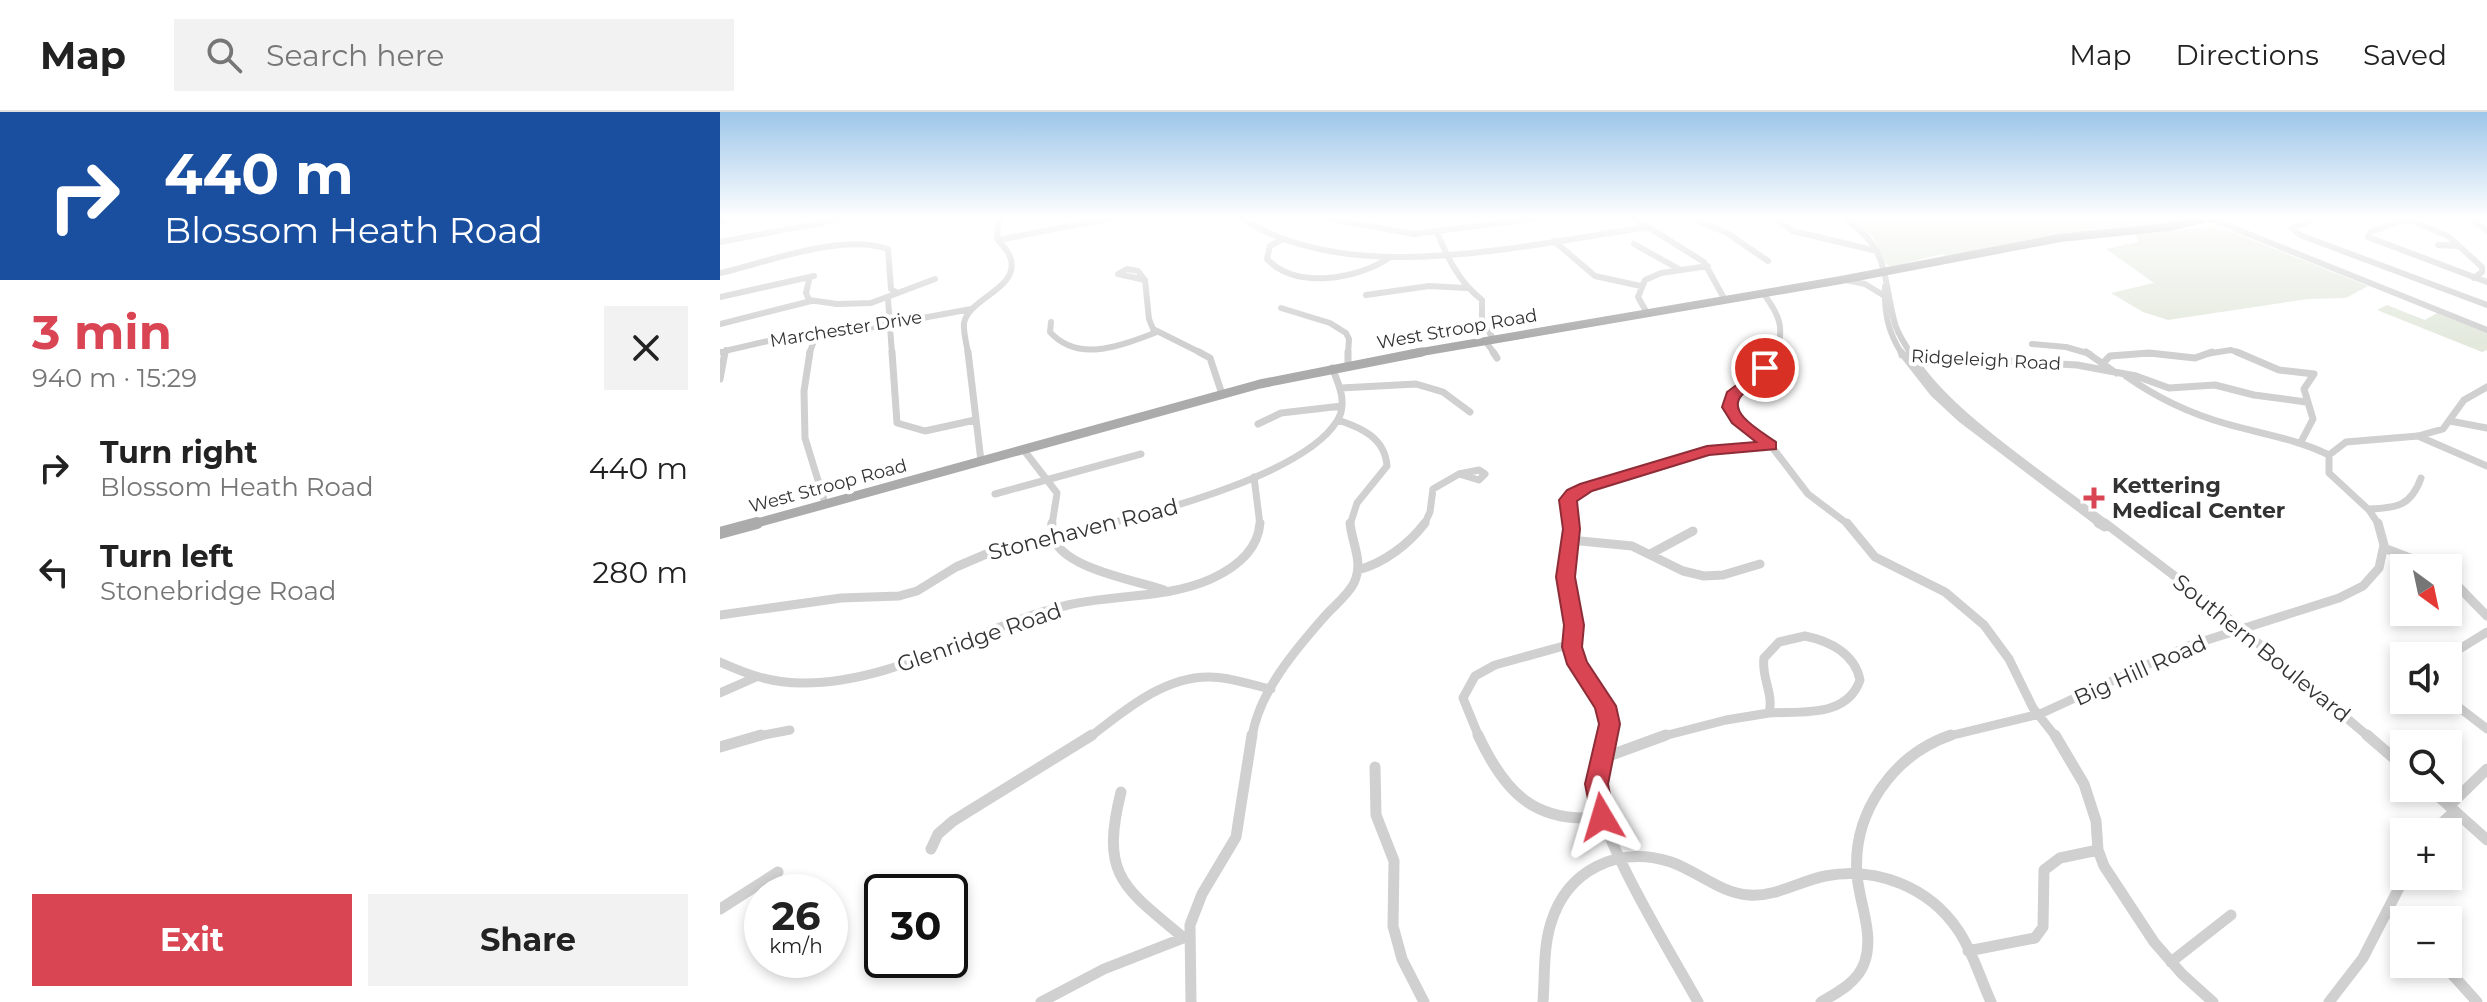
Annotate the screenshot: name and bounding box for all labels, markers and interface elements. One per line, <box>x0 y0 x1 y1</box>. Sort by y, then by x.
search box <box>174 19 734 91</box>
text: Map <box>40 32 126 79</box>
icon: search <box>202 33 246 77</box>
text: Search here <box>266 37 444 74</box>
text: Map <box>2069 38 2131 72</box>
text: Directions <box>2175 38 2319 72</box>
text: Saved <box>2363 38 2447 72</box>
text: 440 m <box>164 140 354 208</box>
icon: right <box>32 144 136 248</box>
text: Blossom Heath Road <box>164 208 543 252</box>
text: 3 min <box>32 303 172 361</box>
street label: West Stroop Road <box>1375 304 1539 354</box>
button: close <box>604 306 688 390</box>
street label: Marchester Drive <box>768 306 924 352</box>
pin <box>1731 334 1799 402</box>
street label: Ridgeleigh Road <box>1910 345 2062 375</box>
icon: arrive <box>1743 346 1787 390</box>
text: 940 m · 15:29 <box>32 362 197 394</box>
text: Turn right <box>100 434 257 471</box>
icon: right <box>32 446 76 490</box>
text: 440 m <box>589 450 688 487</box>
street label: West Stroop Road <box>747 454 909 518</box>
text: Blossom Heath Road <box>100 471 374 503</box>
place label: Kettering Medical Center <box>2112 472 2285 524</box>
marker: Kettering Medical Center <box>2083 487 2105 509</box>
street label: Stonehaven Road <box>985 493 1181 566</box>
text: Turn left <box>100 538 233 575</box>
icon: left <box>32 550 76 594</box>
text: 280 m <box>592 554 688 591</box>
north arrow <box>2390 554 2462 626</box>
map controls <box>2390 554 2462 978</box>
street label: Southern Boulevard <box>2167 568 2356 728</box>
text: Stonebridge Road <box>100 575 336 607</box>
street label: Glenridge Road <box>893 597 1065 678</box>
street label: Big Hill Road <box>2070 629 2211 712</box>
button: sound <box>2390 642 2462 714</box>
button: search <box>2390 730 2462 802</box>
position arrow <box>1560 775 1644 859</box>
button: + <box>2390 818 2462 890</box>
speed limit sign: 30 <box>864 874 968 978</box>
text: 26 <box>771 891 821 940</box>
button: Exit <box>32 894 352 986</box>
button: Share <box>368 894 688 986</box>
button: − <box>2390 906 2462 978</box>
text: km/h <box>769 934 823 958</box>

